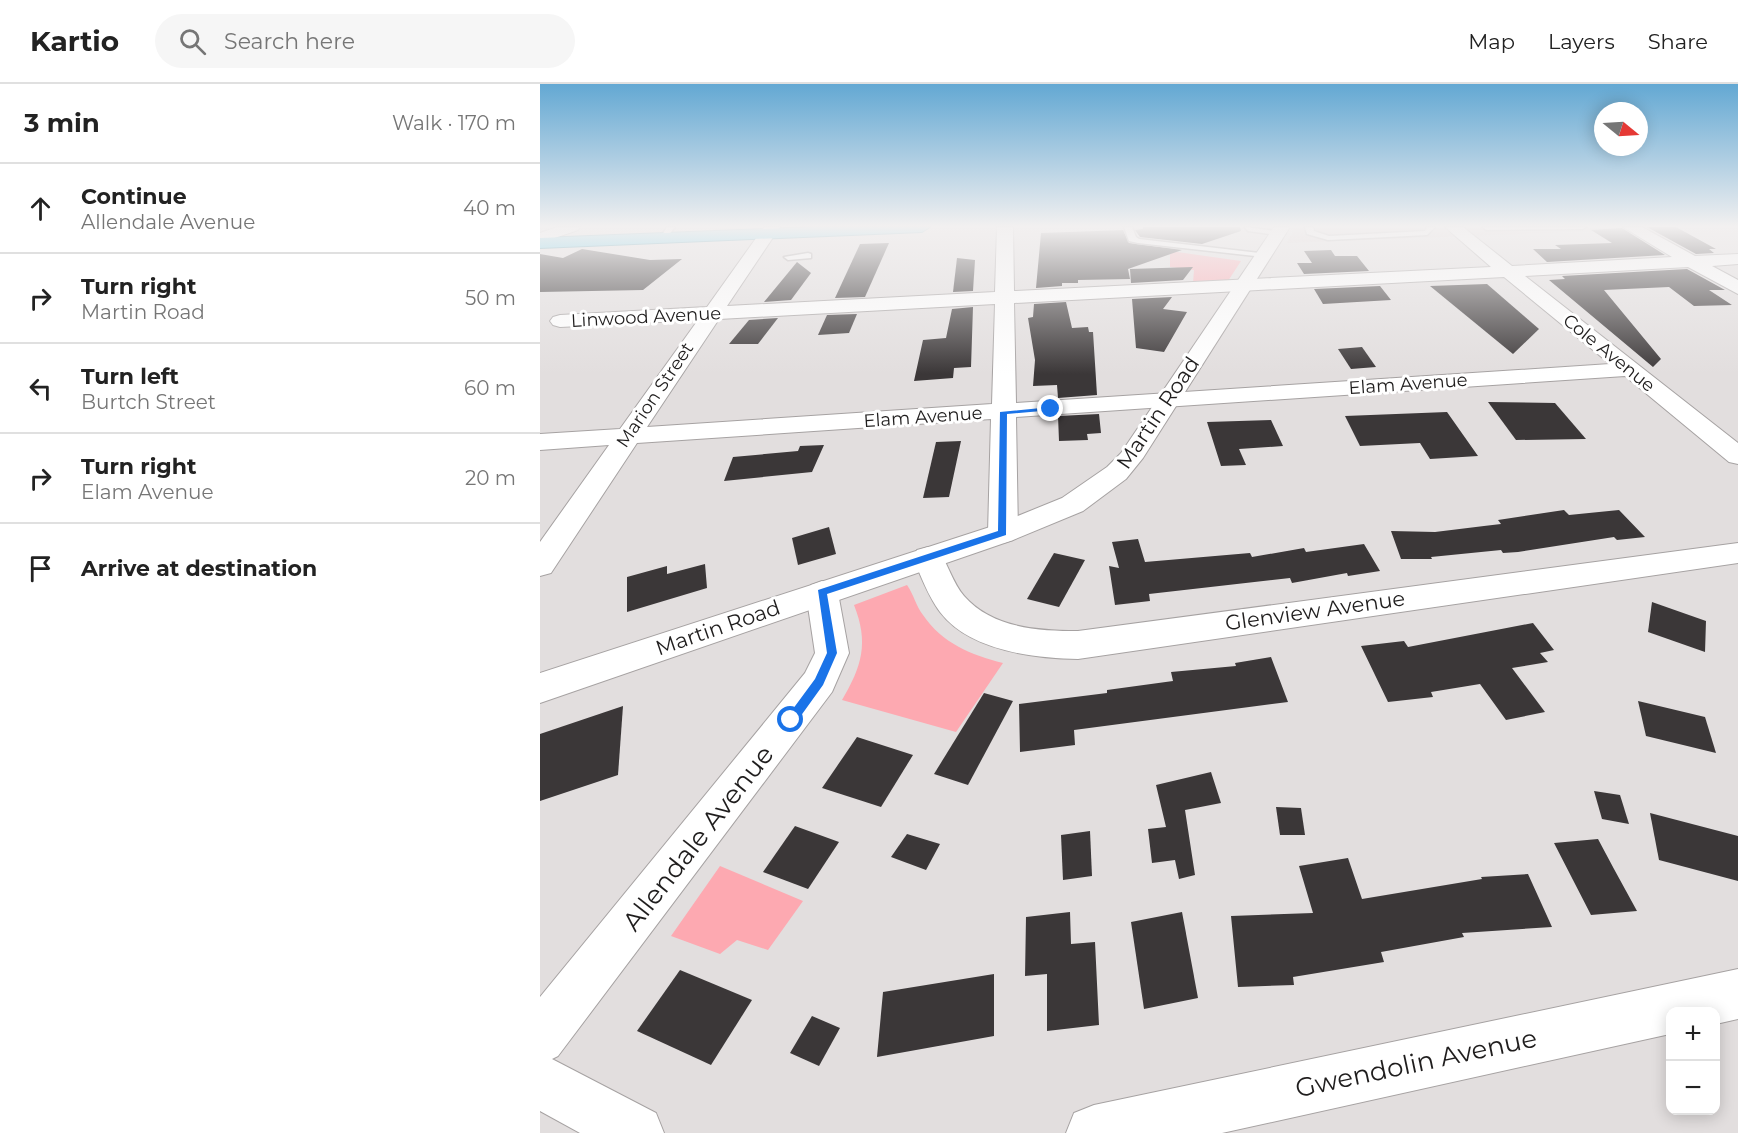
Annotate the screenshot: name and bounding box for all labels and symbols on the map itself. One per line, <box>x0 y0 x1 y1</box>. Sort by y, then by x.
north arrow <box>1594 102 1648 156</box>
street label: Linwood Avenue <box>570 302 722 332</box>
street label: Cole Avenue <box>1559 309 1660 397</box>
street label: Marion Street <box>612 338 698 452</box>
street label: Martin Road <box>1111 352 1204 474</box>
street label: Elam Avenue <box>1348 369 1468 399</box>
route end <box>1037 395 1063 421</box>
street label: Elam Avenue <box>863 402 983 432</box>
street label: Glenview Avenue <box>1223 586 1406 635</box>
street label: Martin Road <box>652 595 783 661</box>
route start <box>777 706 803 732</box>
street label: Allendale Avenue <box>616 739 780 937</box>
street label: Gwendolin Avenue <box>1292 1022 1540 1104</box>

